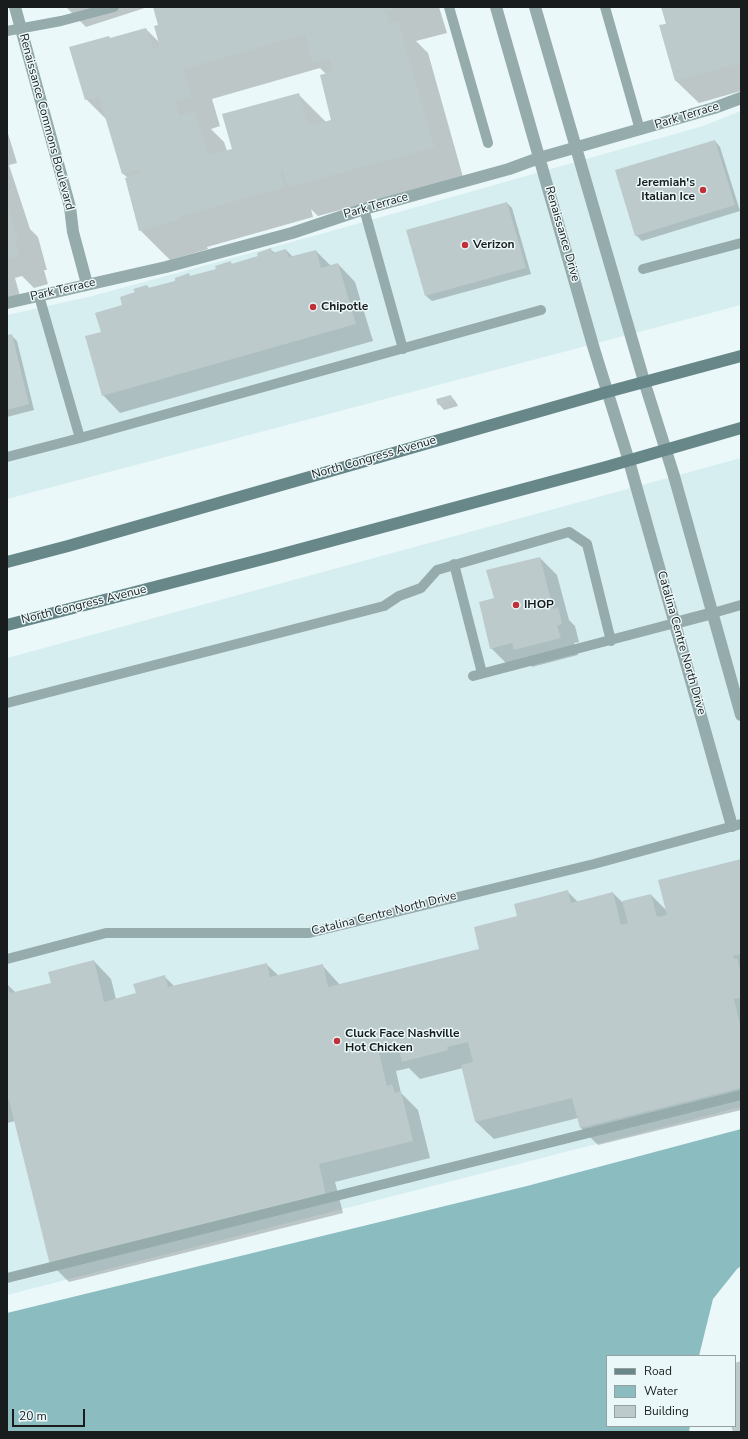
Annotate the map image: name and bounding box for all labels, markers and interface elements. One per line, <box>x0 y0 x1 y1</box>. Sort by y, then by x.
street label: Renaissance Commons Boulevard <box>15 32 77 212</box>
street label: Park Terrace <box>653 99 721 133</box>
place label: Jeremiah's Italian Ice <box>637 176 695 204</box>
street label: Renaissance Drive <box>542 185 582 283</box>
marker: Jeremiah's Italian Ice <box>698 185 708 195</box>
street label: Park Terrace <box>342 190 410 222</box>
place label: Verizon <box>473 238 515 252</box>
marker: Verizon <box>460 240 470 250</box>
street label: Park Terrace <box>29 276 97 304</box>
place label: Chipotle <box>321 300 368 314</box>
marker: Chipotle <box>308 302 318 312</box>
street label: North Congress Avenue <box>310 433 438 483</box>
street label: Catalina Centre North Drive <box>654 569 708 717</box>
street label: North Congress Avenue <box>20 582 148 628</box>
place label: IHOP <box>524 598 554 612</box>
marker: IHOP <box>511 600 521 610</box>
street label: Catalina Centre North Drive <box>310 889 458 939</box>
place label: Cluck Face Nashville Hot Chicken <box>345 1027 459 1055</box>
marker: Cluck Face Nashville Hot Chicken <box>332 1036 342 1046</box>
legend <box>606 1355 736 1427</box>
text: Road <box>644 1363 672 1379</box>
text: Water <box>644 1383 678 1399</box>
scale bar <box>14 1401 87 1427</box>
text: Building <box>644 1403 689 1419</box>
text: 20 m <box>19 1408 47 1424</box>

